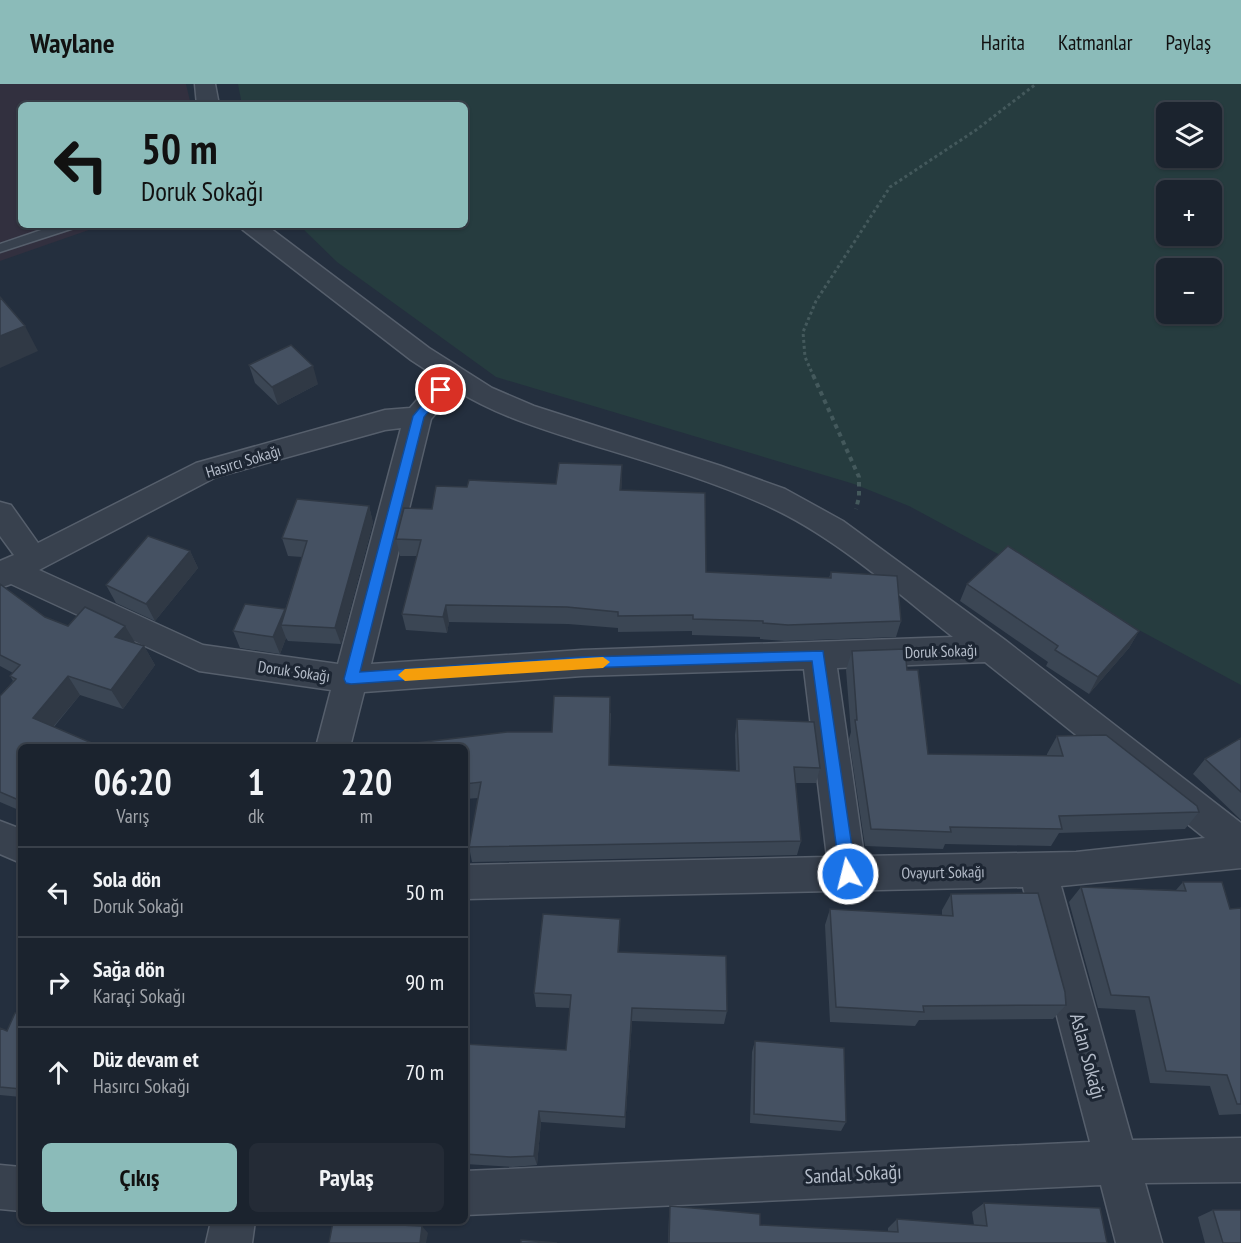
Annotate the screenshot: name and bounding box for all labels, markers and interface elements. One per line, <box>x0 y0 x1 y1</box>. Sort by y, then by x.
text: Waylane <box>30 24 115 61</box>
text: Harita <box>981 29 1025 56</box>
text: Katmanlar <box>1058 29 1132 56</box>
text: Paylaş <box>1165 29 1211 56</box>
map controls <box>1156 102 1222 324</box>
button: layers <box>1156 102 1222 168</box>
text: 50 m <box>141 121 218 176</box>
icon: left <box>42 126 120 204</box>
text: Doruk Sokağı <box>141 174 264 208</box>
button: + <box>1156 180 1222 246</box>
button: − <box>1156 258 1222 324</box>
pin <box>415 364 466 415</box>
icon: arrive <box>424 373 457 406</box>
street label: Hasırcı Sokağı <box>203 440 283 482</box>
street label: Doruk Sokağı <box>904 640 978 662</box>
street label: Doruk Sokağı <box>257 656 331 686</box>
text: 06:20 <box>94 758 172 805</box>
text: 1 <box>248 758 265 805</box>
text: 220 <box>341 758 392 805</box>
text: Varış <box>116 803 149 829</box>
text: dk <box>248 803 264 829</box>
text: m <box>360 803 373 829</box>
position arrow <box>816 842 880 906</box>
street label: Ovayurt Sokağı <box>901 861 985 883</box>
text: Sola dön <box>93 865 161 893</box>
icon: left <box>42 876 75 909</box>
text: 50 m <box>405 878 444 906</box>
text: Doruk Sokağı <box>93 893 184 919</box>
text: Sağa dön <box>93 955 165 983</box>
icon: right <box>42 966 75 999</box>
text: 90 m <box>405 968 444 996</box>
text: Karaçi Sokağı <box>93 983 186 1009</box>
street label: Aslan Sokağı <box>1064 1010 1112 1102</box>
text: Düz devam et <box>93 1045 199 1073</box>
icon: ahead <box>42 1056 75 1089</box>
text: 70 m <box>405 1058 444 1086</box>
text: Hasırcı Sokağı <box>93 1073 190 1099</box>
button: Çıkış <box>42 1143 237 1212</box>
button: Paylaş <box>249 1143 444 1212</box>
street label: Sandal Sokağı <box>804 1158 902 1190</box>

